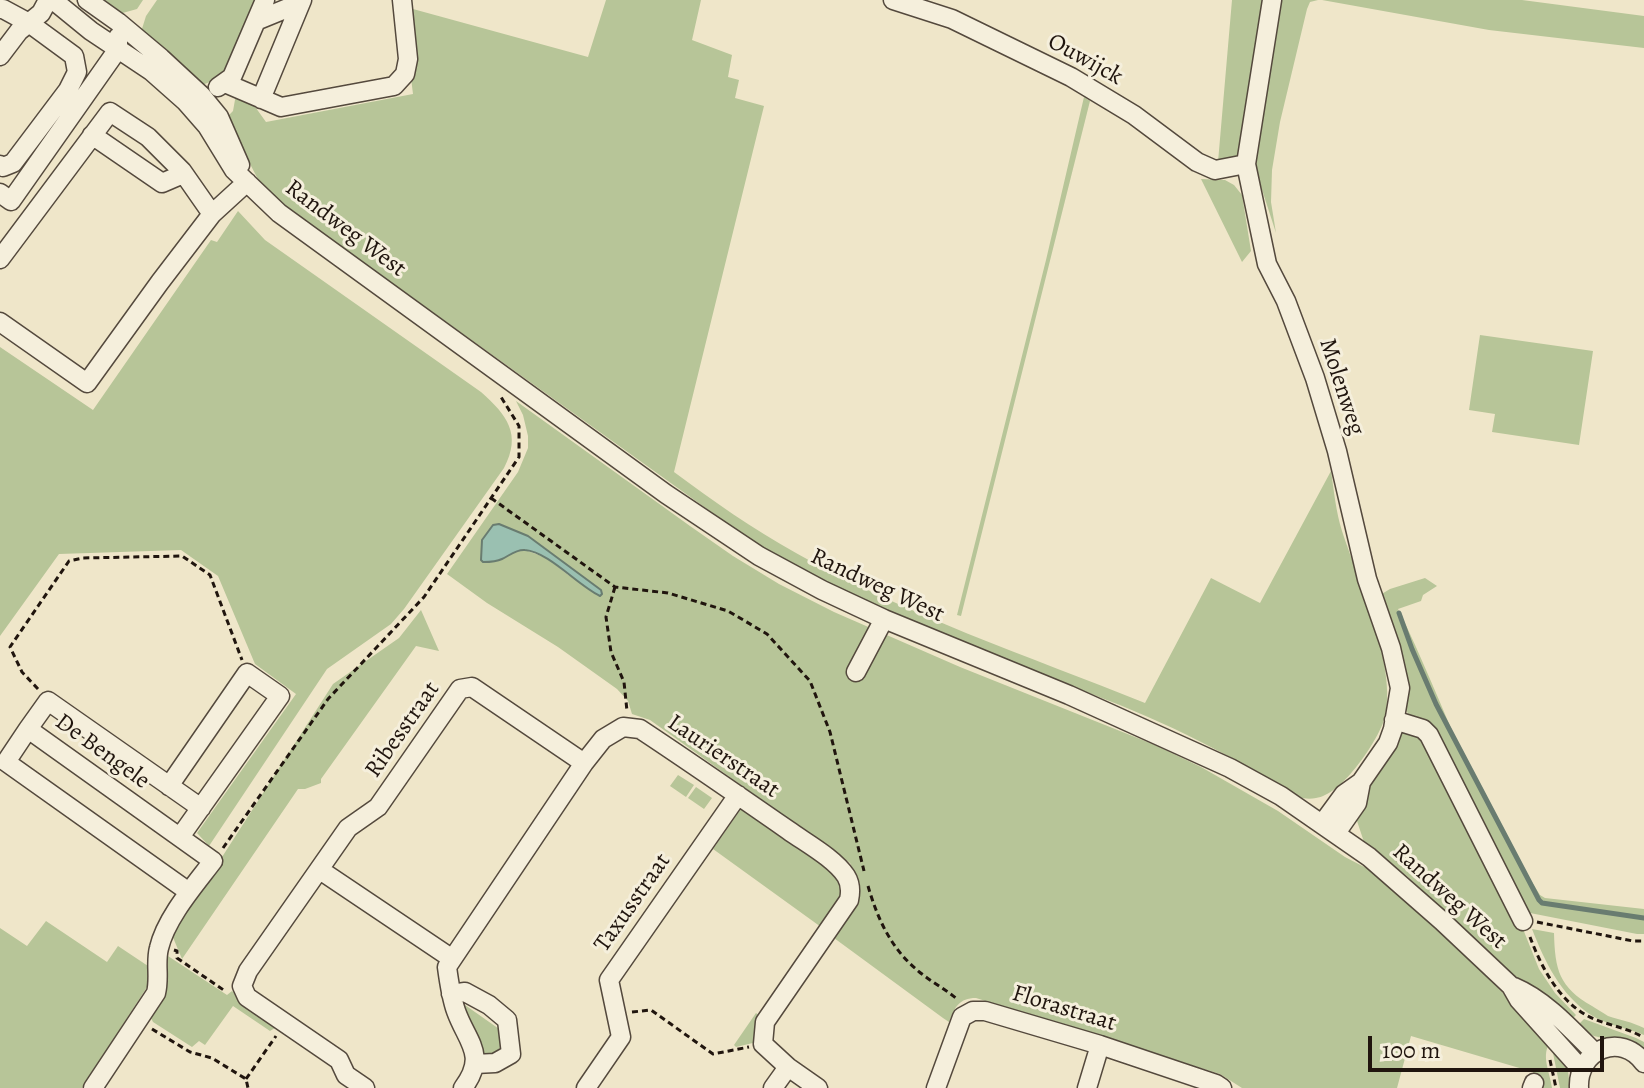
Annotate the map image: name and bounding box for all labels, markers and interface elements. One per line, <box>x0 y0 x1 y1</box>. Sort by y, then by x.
street label: Ouwijck <box>1042 28 1128 92</box>
street label: Randweg West <box>279 174 411 284</box>
street label: Molenweg <box>1312 335 1370 439</box>
street label: Randweg West <box>806 542 948 630</box>
street label: Ribesstraat <box>359 676 447 784</box>
street label: De Bengele <box>49 708 155 796</box>
street label: Laurierstraat <box>661 709 785 805</box>
street label: Randweg West <box>1386 838 1512 956</box>
street label: Taxusstraat <box>589 848 677 958</box>
street label: Florastraat <box>1009 980 1119 1038</box>
scale bar <box>1372 1020 1608 1070</box>
text: 100 m <box>1382 1034 1441 1066</box>

